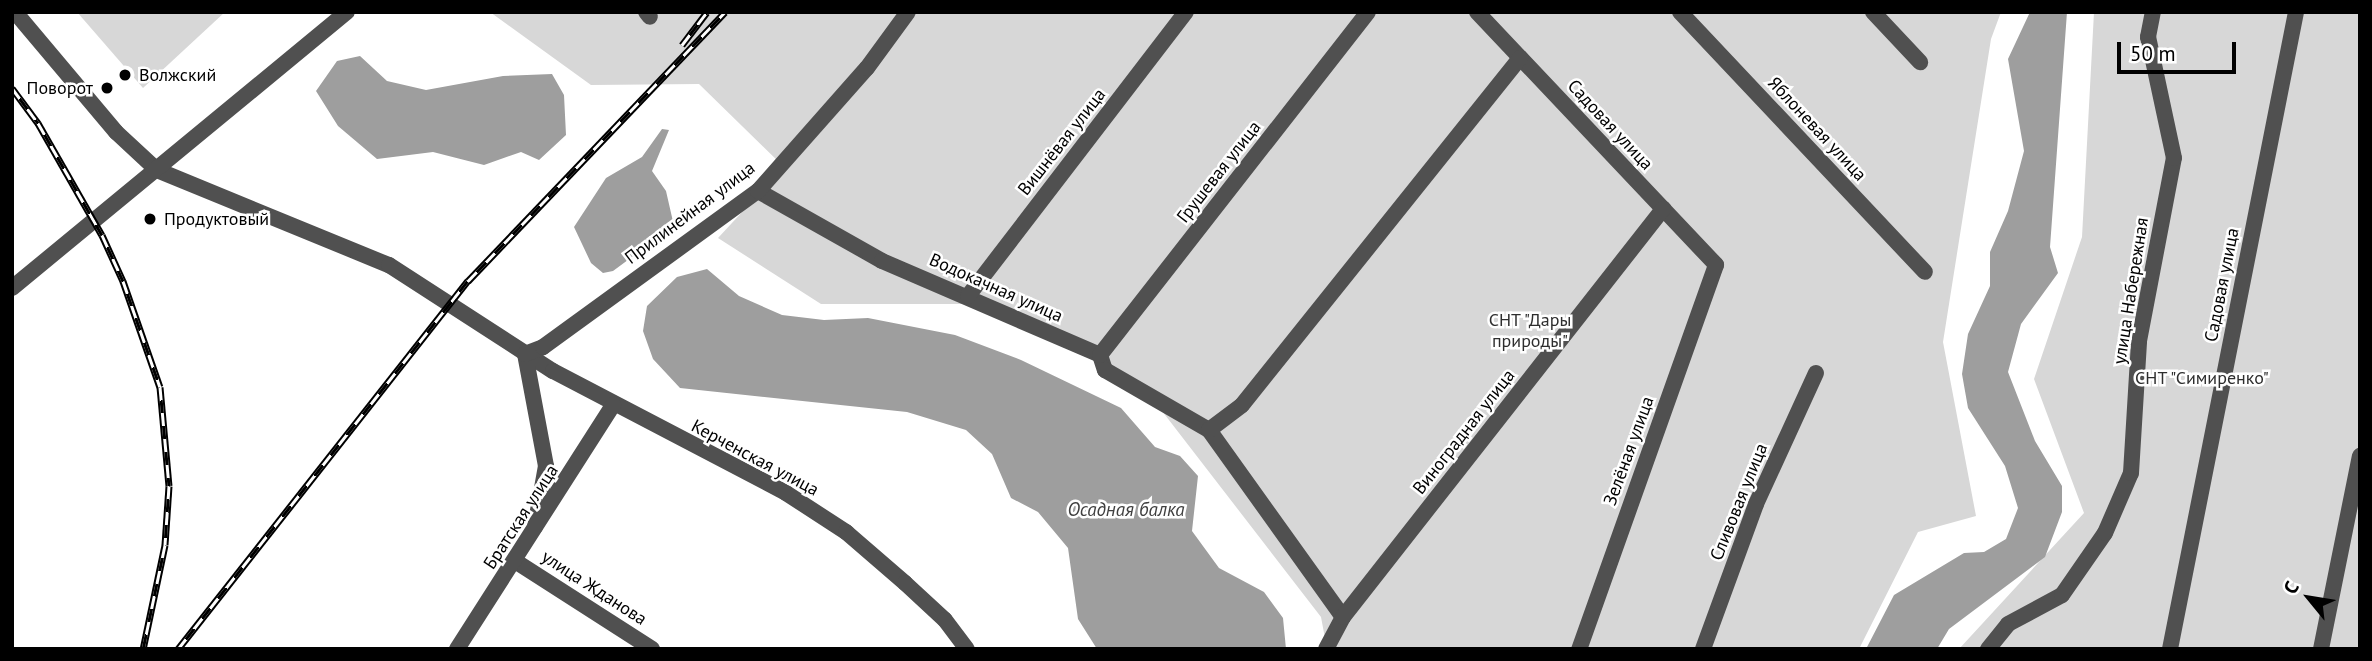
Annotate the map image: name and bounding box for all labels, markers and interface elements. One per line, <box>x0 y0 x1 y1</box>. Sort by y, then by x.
scale bar <box>2120 28 2239 72</box>
text: 50 m <box>2130 40 2176 67</box>
place label: Волжский <box>139 64 216 86</box>
marker: Волжский <box>117 67 133 83</box>
street label: Яблоневая улица <box>1763 72 1871 186</box>
street label: Садовая улица <box>1563 75 1657 175</box>
place label: Поворот <box>27 77 93 99</box>
marker: Поворот <box>99 80 115 96</box>
street label: Вишнёвая улица <box>1014 84 1110 200</box>
street label: Грушевая улица <box>1173 117 1265 227</box>
street label: Прилинейная улица <box>621 157 759 269</box>
place label: Продуктовый <box>164 208 269 230</box>
marker: Продуктовый <box>142 211 158 227</box>
street label: улица Набережная <box>2109 216 2153 366</box>
street label: Садовая улица <box>2200 226 2244 344</box>
street label: Водокачная улица <box>926 249 1066 327</box>
park label: СНТ "Дары природы" <box>1488 310 1572 352</box>
street label: Виноградная улица <box>1409 365 1519 499</box>
park label: СНТ "Симиренко" <box>2134 367 2270 389</box>
street label: Зелёная улица <box>1599 394 1659 508</box>
street label: Керченская улица <box>688 415 822 501</box>
street label: Сливовая улица <box>1706 440 1772 564</box>
street label: Братская улица <box>479 461 563 573</box>
water label: Осадная балка <box>1067 499 1185 521</box>
street label: улица Жданова <box>537 546 651 630</box>
north arrow <box>2274 563 2344 633</box>
text: С <box>2278 577 2304 598</box>

